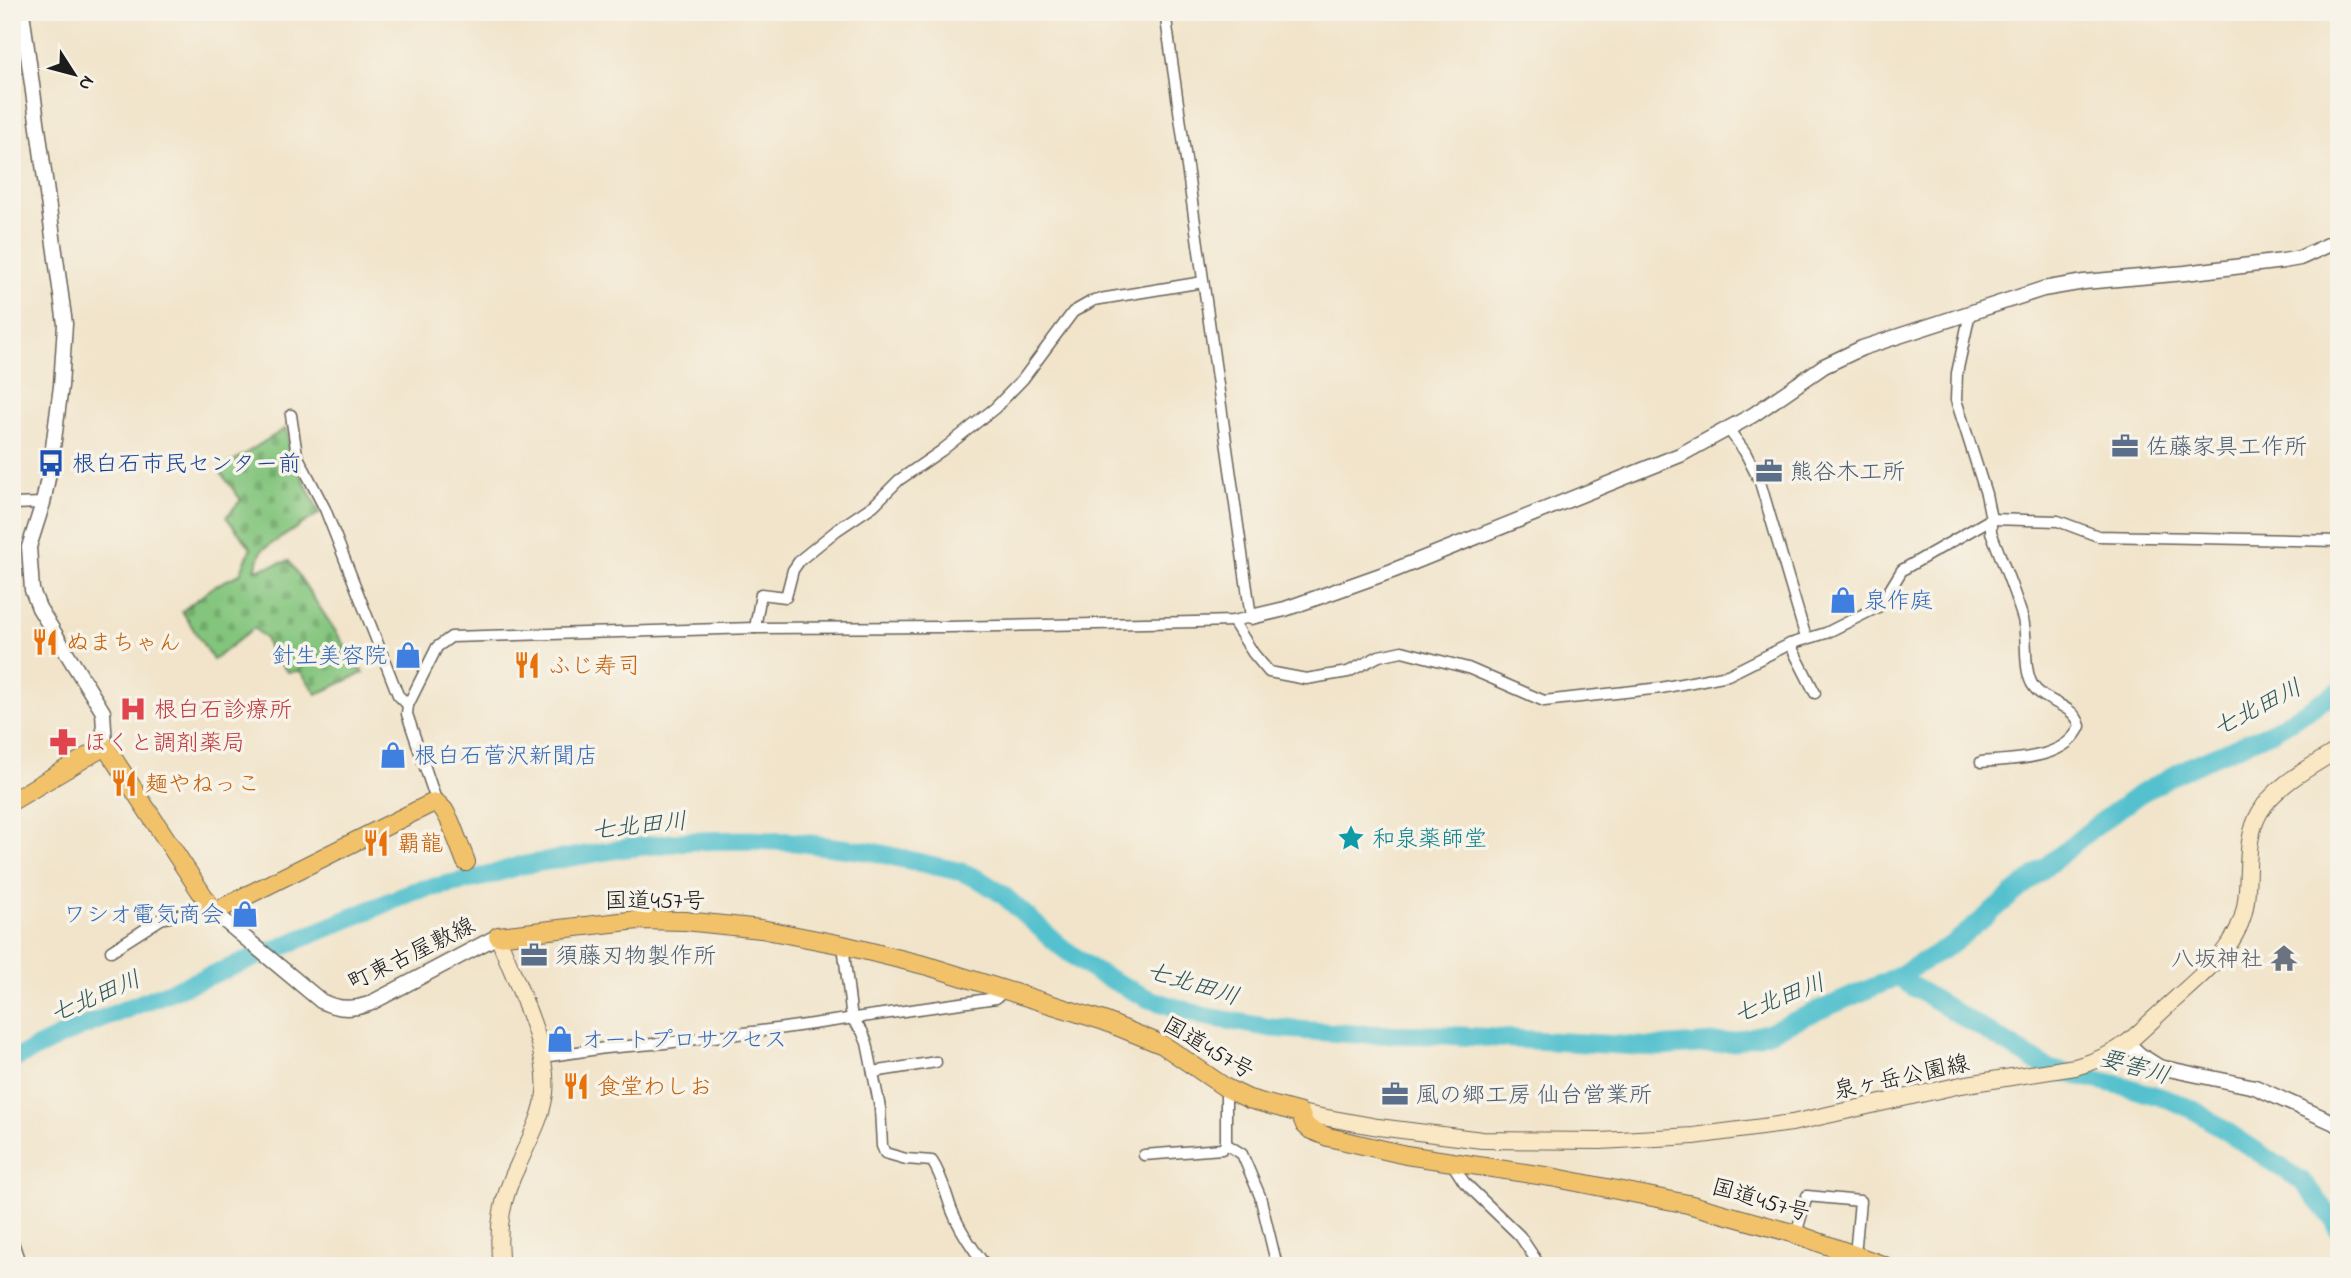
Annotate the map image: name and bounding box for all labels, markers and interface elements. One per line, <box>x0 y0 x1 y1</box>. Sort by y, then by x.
north arrow <box>38 38 108 108</box>
text: N <box>71 69 100 96</box>
office icon: 佐藤家具工作所 <box>2110 431 2140 461</box>
place label: 佐藤家具工作所 <box>2146 432 2307 465</box>
bus stop icon: 根白石市民センター前 <box>36 448 66 478</box>
place label: 根白石市民センター前 <box>72 449 301 482</box>
office icon: 熊谷木工所 <box>1754 456 1784 486</box>
place label: 熊谷木工所 <box>1790 457 1905 490</box>
shop icon: 泉作庭 <box>1828 585 1858 615</box>
place label: 泉作庭 <box>1864 586 1933 619</box>
restaurant icon: ぬまちゃん <box>30 627 60 657</box>
place label: ぬまちゃん <box>66 628 181 661</box>
shop icon: 針生美容院 <box>393 640 423 670</box>
place label: 針生美容院 <box>272 641 387 674</box>
restaurant icon: ふじ寿司 <box>512 650 542 680</box>
place label: ふじ寿司 <box>548 651 640 684</box>
water label: 七北田川 <box>2207 672 2309 747</box>
hospital icon: 根白石診療所 <box>118 694 148 724</box>
place label: 根白石診療所 <box>154 695 292 728</box>
pharmacy icon: ほくと調剤薬局 <box>48 727 78 757</box>
place label: ほくと調剤薬局 <box>84 728 245 761</box>
shop icon: 根白石菅沢新聞店 <box>378 740 408 770</box>
place label: 根白石菅沢新聞店 <box>414 741 598 774</box>
restaurant icon: 麺やねっこ <box>109 768 139 798</box>
place label: 麺やねっこ <box>145 769 260 802</box>
water label: 七北田川 <box>590 805 689 850</box>
place icon: 和泉薬師堂 <box>1336 823 1366 853</box>
place label: 和泉薬師堂 <box>1372 824 1487 857</box>
restaurant icon: 覇龍 <box>361 828 391 858</box>
place label: 覇龍 <box>397 829 443 862</box>
street label: 国道457号 <box>604 886 706 919</box>
shop icon: ワシオ電気商会 <box>230 899 260 929</box>
place label: ワシオ電気商会 <box>63 900 224 933</box>
street label: 町東古屋敷線 <box>343 910 481 1000</box>
office icon: 須藤刃物製作所 <box>519 940 549 970</box>
place label: 須藤刃物製作所 <box>555 941 716 974</box>
temple icon: 八坂神社 <box>2269 943 2299 973</box>
place label: 八坂神社 <box>2171 944 2263 977</box>
water label: 七北田川 <box>1141 955 1243 1016</box>
water label: 七北田川 <box>45 963 147 1033</box>
water label: 七北田川 <box>1729 967 1831 1034</box>
street label: 国道457号 <box>1156 1010 1260 1089</box>
shop icon: オートプロサクセス <box>545 1024 575 1054</box>
place label: オートプロサクセス <box>581 1025 787 1058</box>
water label: 要害川 <box>2095 1042 2174 1095</box>
street label: 泉ヶ岳公園線 <box>1831 1048 1972 1109</box>
restaurant icon: 食堂わしお <box>561 1071 591 1101</box>
place label: 食堂わしお <box>597 1072 712 1105</box>
office icon: 風の郷工房 仙台営業所 <box>1380 1079 1410 1109</box>
place label: 風の郷工房 仙台営業所 <box>1416 1080 1652 1113</box>
street label: 国道457号 <box>1707 1172 1813 1231</box>

